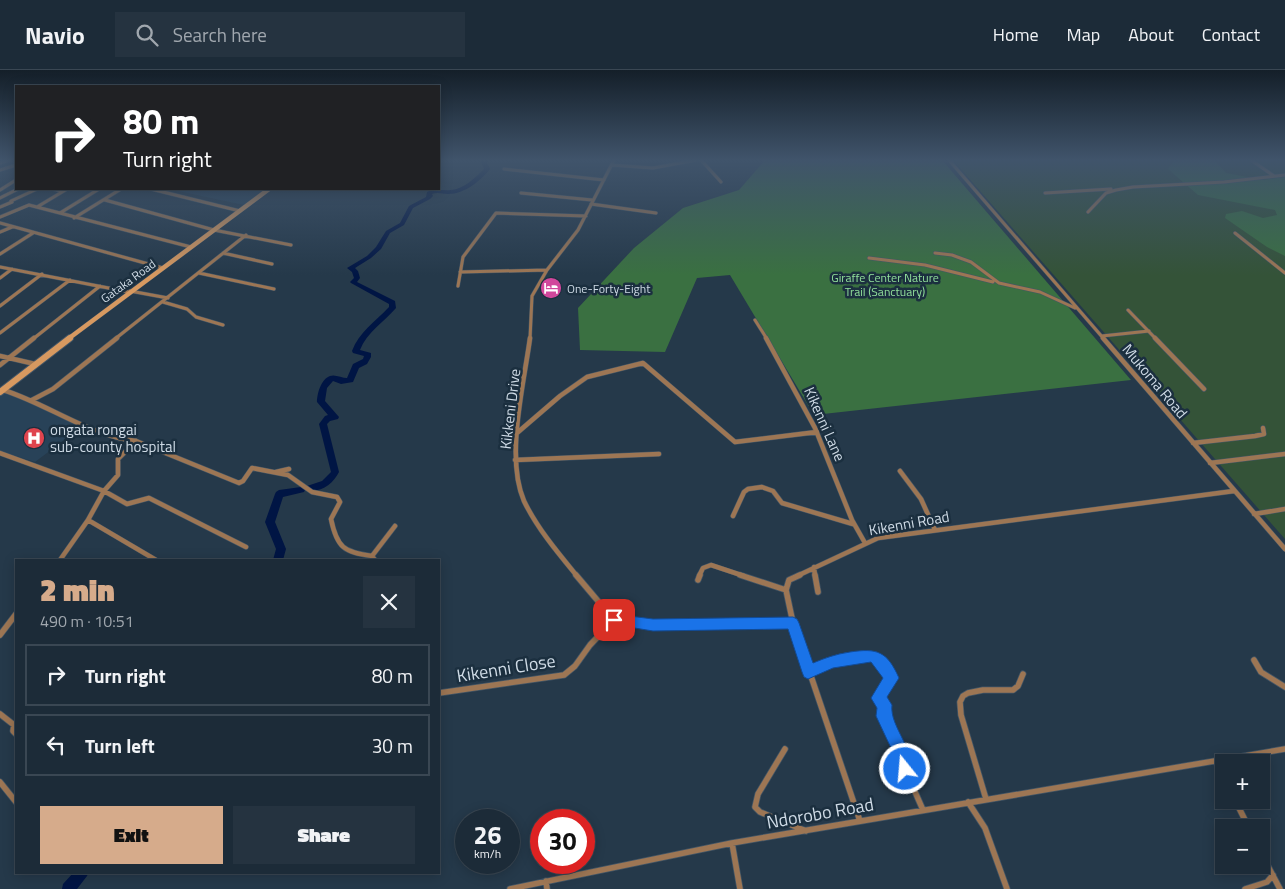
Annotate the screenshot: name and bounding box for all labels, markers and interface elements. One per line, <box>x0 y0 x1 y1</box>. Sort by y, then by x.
search box <box>115 12 465 57</box>
text: Navio <box>25 17 85 53</box>
text: Search here <box>173 20 267 49</box>
icon: search <box>133 21 161 49</box>
text: Home <box>993 21 1039 48</box>
text: Map <box>1067 21 1100 48</box>
text: About <box>1128 21 1174 48</box>
text: Contact <box>1202 21 1260 48</box>
text: 80 m <box>123 94 199 148</box>
icon: right <box>40 105 105 170</box>
text: Turn right <box>123 142 212 176</box>
street label: Gataka Road <box>97 255 159 307</box>
park label: Giraffe Center Nature Trail (Sanctuary) <box>831 268 939 301</box>
hotel icon: One-Forty-Eight <box>539 276 563 300</box>
place label: One-Forty-Eight <box>567 279 651 298</box>
street label: Mukoma Road <box>1117 339 1193 423</box>
street label: Kikkeni Drive <box>494 367 526 451</box>
street label: Kikenni Lane <box>798 383 852 465</box>
place label: ongata rongai sub-county hospital <box>50 418 176 458</box>
hospital icon: ongata rongai sub-county hospital <box>22 426 46 450</box>
street label: Kikenni Road <box>867 505 951 541</box>
text: 2 min <box>40 567 115 613</box>
button: close <box>363 576 415 628</box>
pin <box>593 599 635 641</box>
icon: arrive <box>600 606 628 634</box>
text: 490 m · 10:51 <box>40 609 134 633</box>
street label: Kikenni Close <box>455 647 557 689</box>
icon: right <box>42 661 70 689</box>
text: Turn right <box>85 661 166 690</box>
text: 80 m <box>372 661 413 690</box>
icon: left <box>42 731 70 759</box>
text: Turn left <box>85 731 155 760</box>
text: 30 m <box>372 731 413 760</box>
position arrow <box>878 742 930 794</box>
map controls <box>1215 754 1270 874</box>
button: + <box>1215 754 1270 809</box>
street label: Ndorobo Road <box>764 790 876 836</box>
button: Exit <box>40 806 223 864</box>
button: Share <box>233 806 415 864</box>
speed limit sign: 30 <box>530 809 595 874</box>
text: 26 <box>473 816 502 854</box>
button: − <box>1215 819 1270 874</box>
text: km/h <box>474 844 501 863</box>

